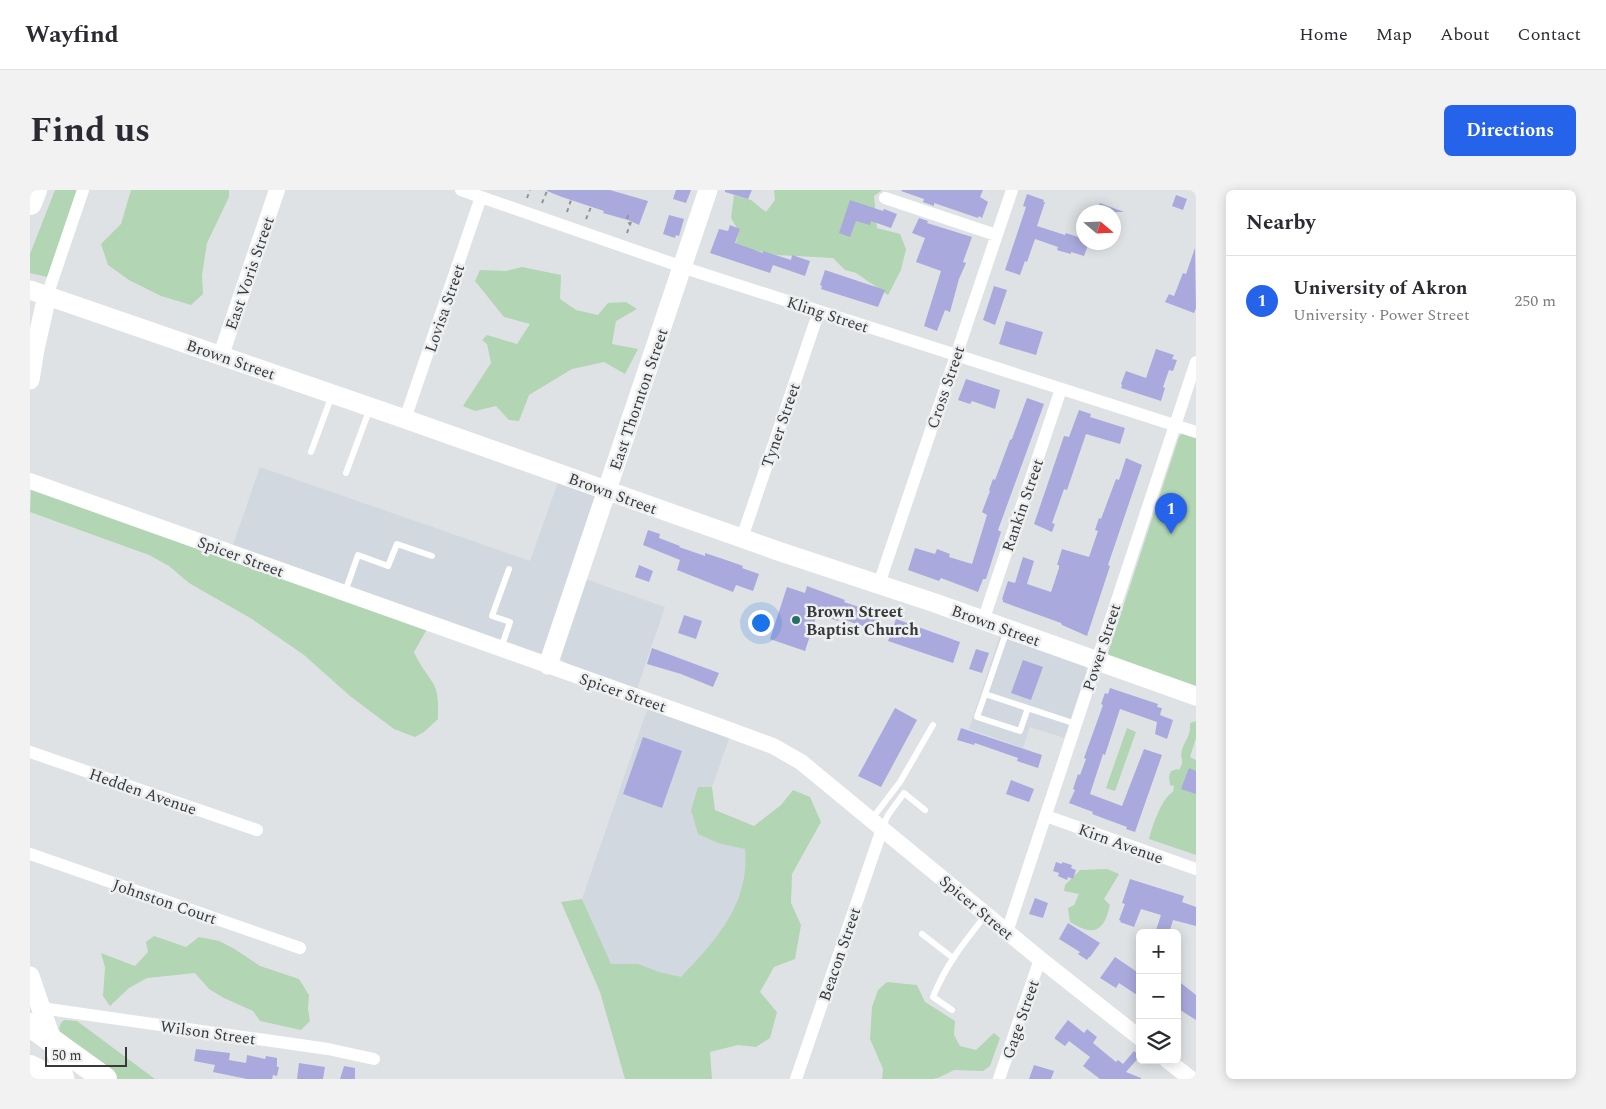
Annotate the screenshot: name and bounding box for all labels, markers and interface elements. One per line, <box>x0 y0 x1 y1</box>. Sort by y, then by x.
text: Wayfind <box>25 17 119 53</box>
text: Home <box>1299 21 1348 48</box>
text: Map <box>1376 21 1412 48</box>
text: About <box>1440 21 1490 48</box>
text: Contact <box>1518 21 1581 48</box>
text: Find us <box>30 104 150 157</box>
button: Directions <box>1444 105 1576 156</box>
north arrow <box>1076 205 1121 250</box>
text: Nearby <box>1246 207 1316 239</box>
street label: East Voris Street <box>219 213 281 333</box>
street label: Lovisa Street <box>419 261 471 356</box>
text: University of Akron <box>1293 274 1468 303</box>
text: 1 <box>1258 289 1266 313</box>
text: 250 m <box>1514 289 1556 313</box>
street label: Kling Street <box>784 290 872 340</box>
text: University · Power Street <box>1293 303 1470 327</box>
street label: East Thornton Street <box>603 325 675 474</box>
street label: Brown Street <box>183 333 279 387</box>
street label: Cross Street <box>921 342 971 432</box>
street label: Tyner Street <box>755 380 807 471</box>
street label: Rankin Street <box>996 455 1050 555</box>
street label: Brown Street <box>565 467 661 521</box>
pin: 1 <box>1155 493 1187 534</box>
street label: Spicer Street <box>194 530 288 584</box>
street label: Brown Street <box>948 599 1044 653</box>
place label: Brown Street Baptist Church <box>806 600 919 642</box>
street label: Power Street <box>1077 600 1127 694</box>
your location <box>748 610 774 636</box>
marker: Brown Street Baptist Church <box>790 614 802 626</box>
street label: Spicer Street <box>576 667 670 719</box>
street label: Hedden Avenue <box>86 762 200 822</box>
street label: Kirn Avenue <box>1075 817 1167 870</box>
street label: Spicer Street <box>934 870 1019 946</box>
street label: Johnston Court <box>109 873 220 931</box>
street label: Beacon Street <box>813 904 867 1005</box>
map controls <box>1136 929 1181 1064</box>
button: + <box>1136 929 1181 974</box>
button: − <box>1136 974 1181 1019</box>
street label: Gage Street <box>996 976 1046 1062</box>
street label: Wilson Street <box>159 1014 257 1052</box>
button: layers <box>1136 1019 1181 1064</box>
scale bar <box>45 1044 128 1067</box>
text: 50 m <box>52 1045 82 1066</box>

